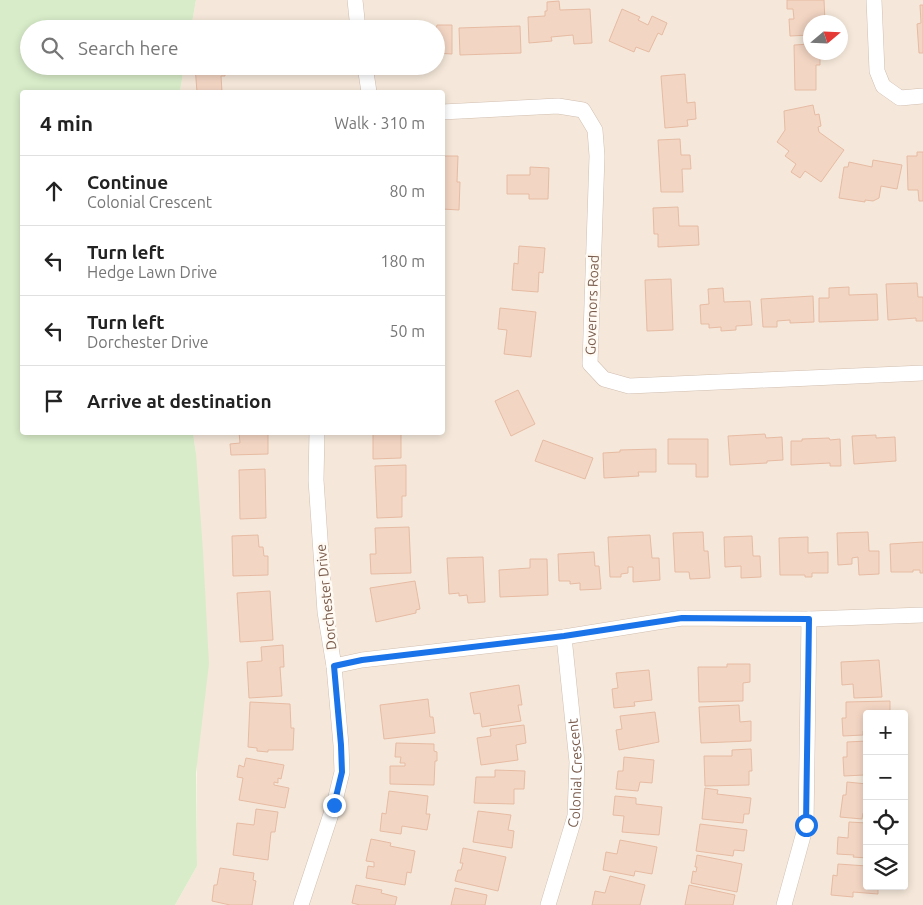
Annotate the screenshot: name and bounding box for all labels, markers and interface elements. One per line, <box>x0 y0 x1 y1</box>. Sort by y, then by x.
north arrow <box>803 15 848 60</box>
search box <box>20 20 445 75</box>
icon: search <box>38 34 66 62</box>
text: Search here <box>78 37 178 59</box>
text: 4 min <box>40 111 93 135</box>
text: Walk · 310 m <box>334 114 425 132</box>
text: Continue <box>87 171 168 193</box>
icon: ahead <box>40 177 68 205</box>
text: 80 m <box>389 182 425 200</box>
text: Colonial Crescent <box>87 193 212 211</box>
text: Turn left <box>87 241 165 263</box>
icon: left <box>40 247 68 275</box>
text: 180 m <box>380 252 425 270</box>
street label: Governors Road <box>582 255 602 355</box>
text: Hedge Lawn Drive <box>87 263 217 281</box>
text: Turn left <box>87 311 165 333</box>
icon: left <box>40 317 68 345</box>
text: 50 m <box>389 322 425 340</box>
text: Dorchester Drive <box>87 333 209 351</box>
icon: arrive <box>40 387 68 415</box>
text: Arrive at destination <box>87 390 272 412</box>
street label: Dorchester Drive <box>312 543 340 651</box>
map controls <box>863 710 908 890</box>
button: + <box>863 710 908 755</box>
street label: Colonial Crescent <box>564 717 585 830</box>
button: − <box>863 755 908 800</box>
route end <box>323 794 346 817</box>
button: locate <box>863 800 908 845</box>
route start <box>795 814 818 837</box>
button: layers <box>863 845 908 890</box>

